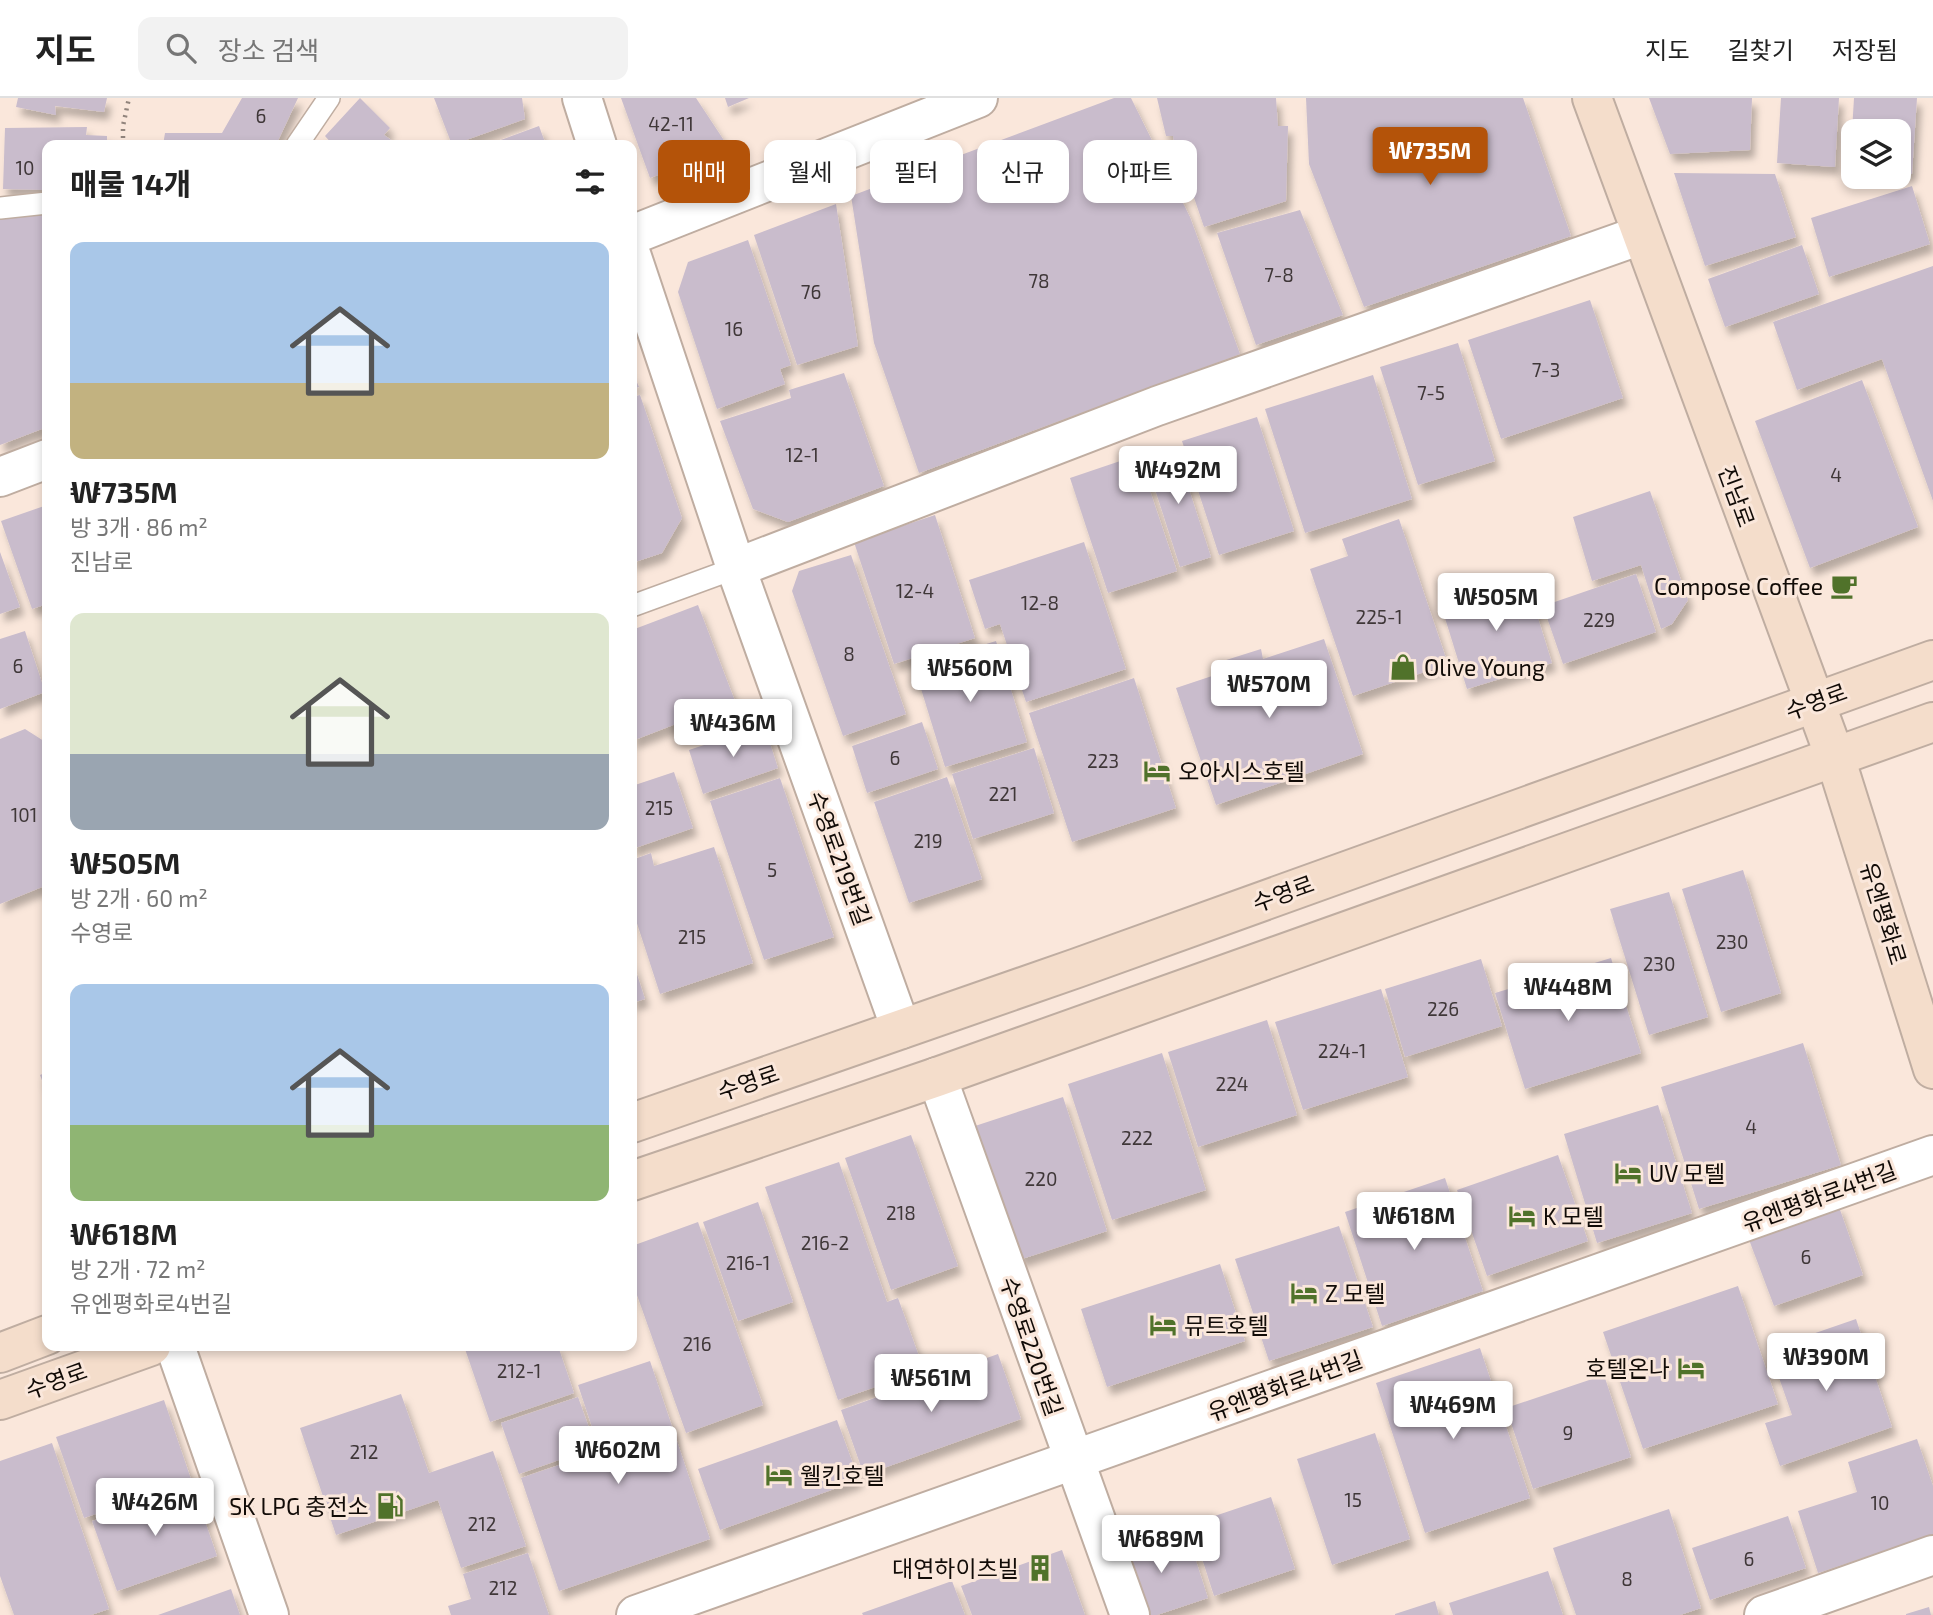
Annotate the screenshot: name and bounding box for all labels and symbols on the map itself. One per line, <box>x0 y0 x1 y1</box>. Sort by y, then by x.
house number: 6 <box>256 104 266 127</box>
house number: 42-11 <box>648 112 694 135</box>
pin: ₩735M <box>1381 127 1479 187</box>
house number: 10 <box>15 156 35 179</box>
house number: 7-8 <box>1264 263 1294 286</box>
house number: 78 <box>1028 269 1050 292</box>
house number: 76 <box>801 280 821 303</box>
house number: 16 <box>725 317 743 340</box>
house number: 7-3 <box>1532 358 1560 381</box>
house number: 7-5 <box>1417 381 1445 404</box>
house number: 12-1 <box>785 443 819 466</box>
pin: ₩492M <box>1129 446 1227 506</box>
street label: 진남로 <box>1713 461 1761 531</box>
house number: 4 <box>1830 463 1842 486</box>
cafe icon: Compose Coffee <box>1829 571 1859 601</box>
place label: Compose Coffee <box>1654 572 1823 600</box>
pin: ₩505M <box>1447 574 1545 633</box>
house number: 12-4 <box>896 579 934 602</box>
house number: 12-8 <box>1021 591 1059 614</box>
house number: 225-1 <box>1355 605 1403 628</box>
house number: 229 <box>1583 608 1615 631</box>
house number: 8 <box>843 642 855 665</box>
pin: ₩560M <box>921 644 1019 704</box>
shop icon: Olive Young <box>1388 652 1418 682</box>
place label: Olive Young <box>1424 653 1545 681</box>
house number: 6 <box>13 654 23 677</box>
pin: ₩570M <box>1220 660 1318 720</box>
street label: 수영로 <box>1781 677 1851 725</box>
pin: ₩436M <box>684 700 782 759</box>
house number: 6 <box>890 746 900 769</box>
house number: 223 <box>1087 749 1119 772</box>
hotel icon: 오아시스호텔 <box>1142 756 1172 786</box>
place label: 오아시스호텔 <box>1178 757 1305 785</box>
house number: 221 <box>989 782 1017 805</box>
street label: 수영로219번길 <box>803 787 877 929</box>
house number: 215 <box>645 796 673 819</box>
house number: 101 <box>11 803 37 826</box>
house number: 219 <box>913 829 943 852</box>
house number: 5 <box>767 858 777 881</box>
street label: 유엔평화로 <box>1855 858 1913 968</box>
street label: 수영로 <box>1248 869 1318 917</box>
house number: 215 <box>678 925 706 948</box>
house number: 230 <box>1716 930 1748 953</box>
house number: 230 <box>1643 952 1675 975</box>
pin: ₩448M <box>1519 964 1617 1023</box>
house number: 226 <box>1427 997 1459 1020</box>
house number: 224-1 <box>1318 1039 1366 1062</box>
street label: 수영로 <box>713 1058 783 1106</box>
house number: 224 <box>1215 1072 1249 1095</box>
house number: 4 <box>1745 1115 1757 1138</box>
house number: 222 <box>1121 1126 1153 1149</box>
street label: 유엔평화로4번길 <box>1738 1155 1900 1237</box>
hotel icon: UV 모텔 <box>1613 1158 1643 1188</box>
place label: UV 모텔 <box>1649 1159 1725 1187</box>
house number: 220 <box>1025 1167 1057 1190</box>
pin: ₩618M <box>1365 1192 1463 1252</box>
house number: 218 <box>886 1201 916 1224</box>
hotel icon: K 모텔 <box>1507 1201 1537 1231</box>
place label: K 모텔 <box>1543 1202 1604 1230</box>
house number: 216-2 <box>801 1231 849 1254</box>
house number: 6 <box>1801 1245 1811 1268</box>
house number: 216-1 <box>726 1251 770 1274</box>
street label: 수영로220번길 <box>995 1273 1069 1419</box>
hotel icon: Z 모텔 <box>1289 1278 1319 1308</box>
place label: Z 모텔 <box>1325 1279 1385 1307</box>
hotel icon: 뮤트호텔 <box>1148 1310 1178 1340</box>
place label: 뮤트호텔 <box>1184 1311 1269 1339</box>
house number: 216 <box>682 1332 712 1355</box>
pin: ₩390M <box>1777 1334 1875 1393</box>
street label: 유엔평화로4번길 <box>1204 1344 1366 1426</box>
hotel icon: 호텔온나 <box>1676 1353 1706 1383</box>
pin: ₩561M <box>882 1354 980 1414</box>
place label: 호텔온나 <box>1585 1354 1670 1382</box>
street label: 수영로 <box>21 1356 91 1404</box>
house number: 212-1 <box>497 1359 541 1382</box>
pin: ₩469M <box>1404 1382 1502 1441</box>
house number: 9 <box>1563 1421 1573 1444</box>
pin: ₩602M <box>569 1426 667 1486</box>
house number: 212 <box>350 1440 378 1463</box>
hotel icon: 웰킨호텔 <box>764 1460 794 1490</box>
place label: 웰킨호텔 <box>800 1461 885 1489</box>
pin: ₩426M <box>106 1478 204 1538</box>
house number: 15 <box>1344 1488 1362 1511</box>
fuel station icon: SK LPG 충전소 <box>375 1491 405 1521</box>
house number: 10 <box>1870 1491 1890 1514</box>
place label: SK LPG 충전소 <box>229 1492 369 1520</box>
house number: 212 <box>468 1512 496 1535</box>
pin: ₩689M <box>1112 1516 1210 1575</box>
house number: 6 <box>1744 1547 1754 1570</box>
building icon: 대연하이츠빌 <box>1025 1553 1055 1583</box>
place label: 대연하이츠빌 <box>892 1554 1019 1582</box>
house number: 8 <box>1621 1567 1633 1590</box>
house number: 212 <box>489 1576 517 1599</box>

